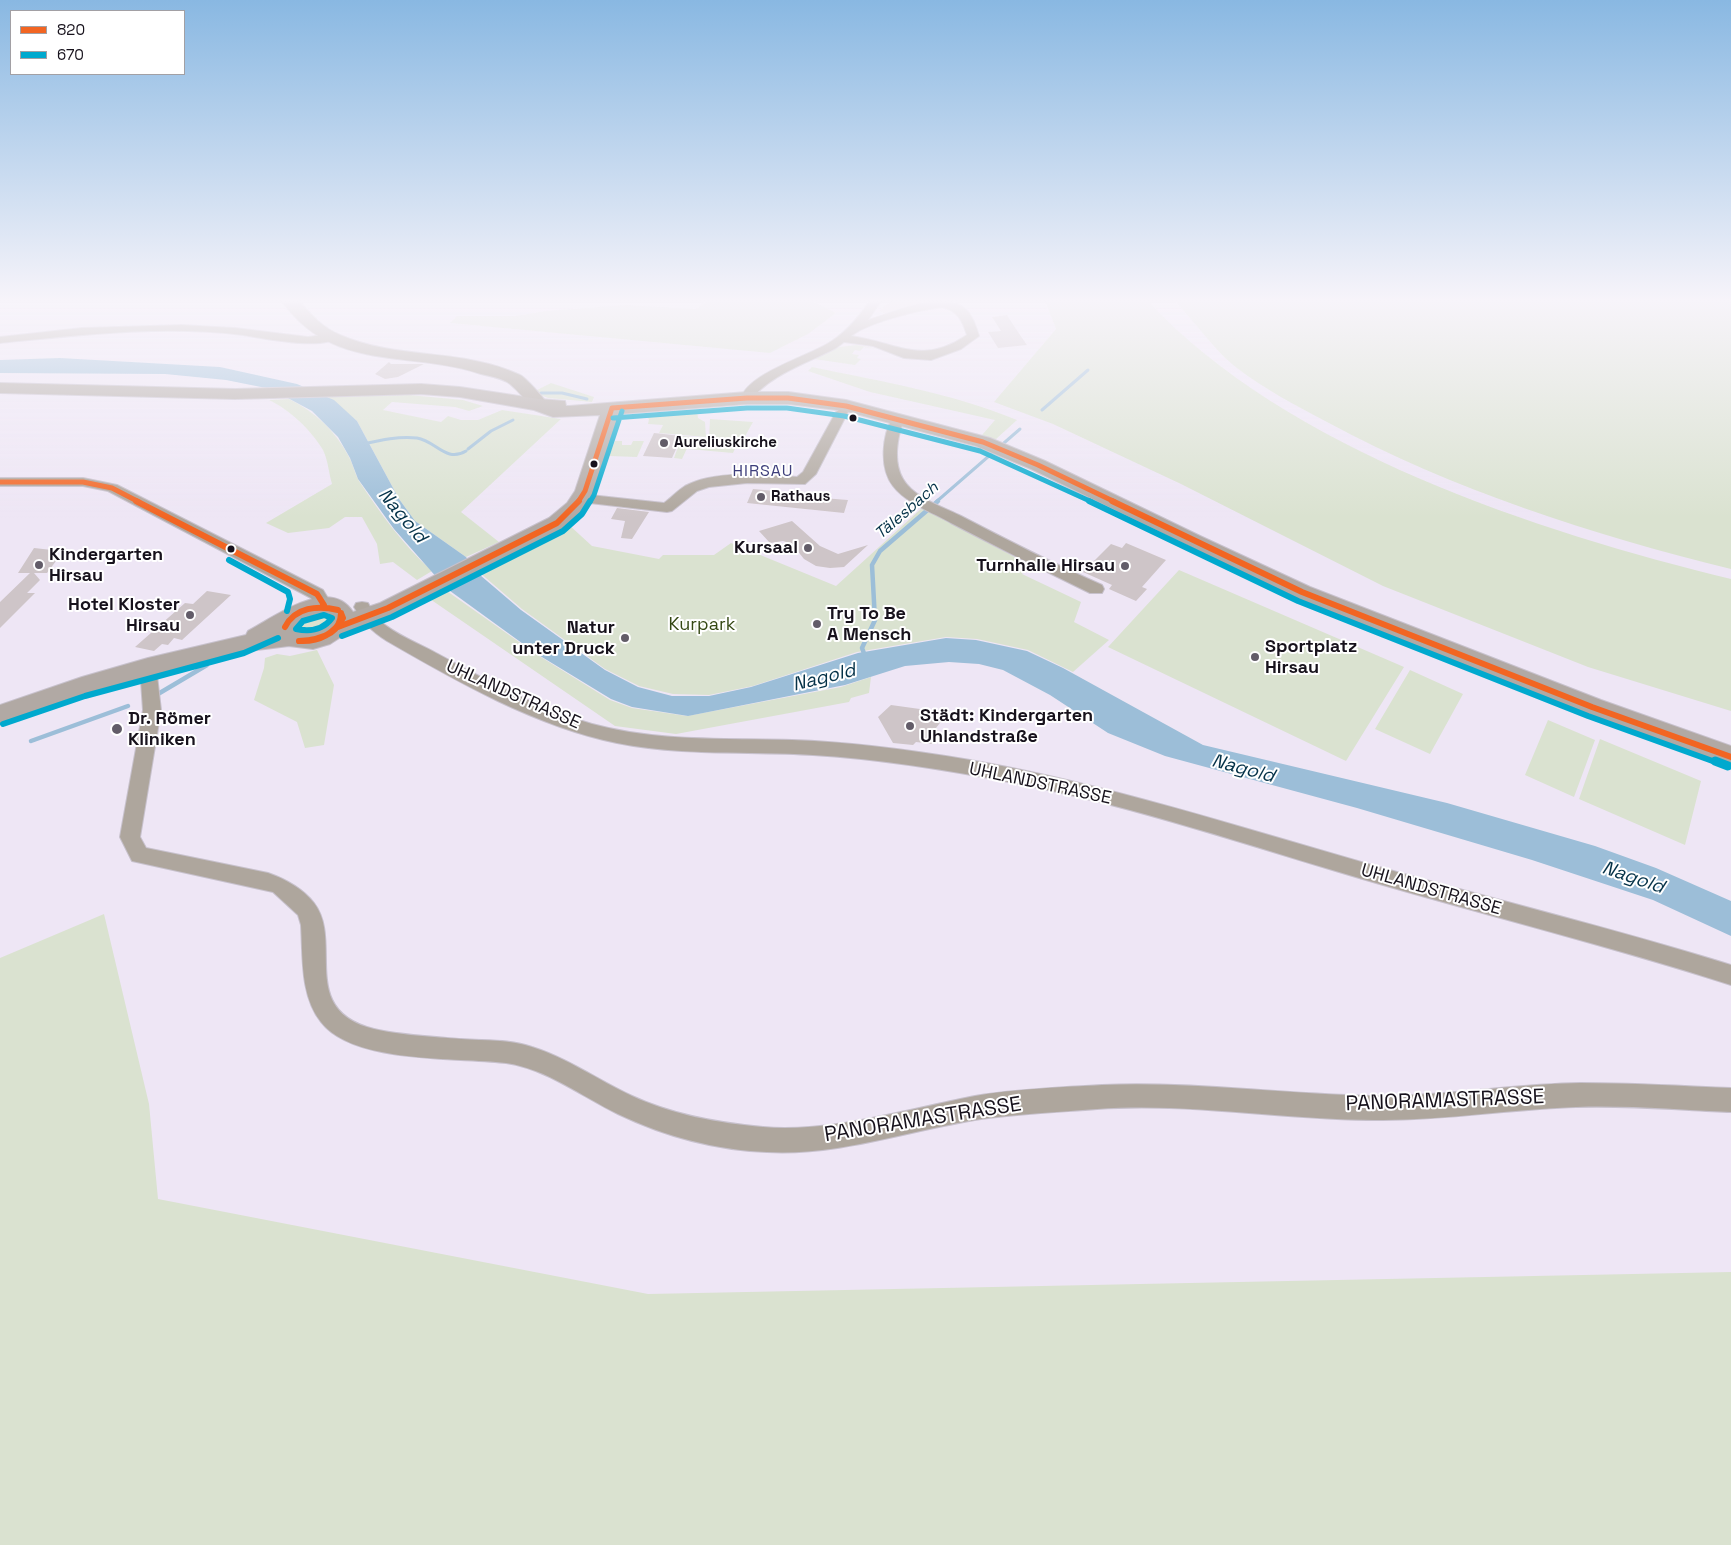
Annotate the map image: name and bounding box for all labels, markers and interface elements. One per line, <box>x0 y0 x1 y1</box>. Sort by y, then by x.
legend <box>10 10 185 75</box>
text: 820 <box>57 20 85 39</box>
text: 670 <box>57 45 84 64</box>
unlabelled marker <box>848 413 858 423</box>
place label: Aureliuskirche <box>674 434 777 452</box>
marker: Aureliuskirche <box>658 437 670 449</box>
unlabelled marker <box>589 459 599 469</box>
district label: HIRSAU <box>732 462 794 482</box>
water label: Tälesbach <box>871 478 943 544</box>
water label: Nagold <box>373 484 431 548</box>
place label: Rathaus <box>771 488 830 506</box>
marker: Rathaus <box>755 491 767 503</box>
place label: Kursaal <box>734 537 798 559</box>
marker: Kursaal <box>802 542 814 554</box>
place label: Kindergarten Hirsau <box>49 544 163 586</box>
unlabelled marker <box>226 544 236 554</box>
place label: Turnhalle Hirsau <box>976 555 1115 577</box>
marker: Kindergarten Hirsau <box>33 559 45 571</box>
marker: Turnhalle Hirsau <box>1119 560 1131 572</box>
place label: Hotel Kloster Hirsau <box>68 594 180 636</box>
place label: Try To Be A Mensch <box>827 603 911 646</box>
marker: Hotel Kloster Hirsau <box>184 609 196 621</box>
park label: Kurpark <box>668 614 736 636</box>
place label: Natur unter Druck <box>512 617 615 660</box>
marker: Try To Be A Mensch <box>811 618 823 630</box>
marker: Natur unter Druck <box>619 632 631 644</box>
place label: Sportplatz Hirsau <box>1265 636 1357 679</box>
marker: Sportplatz Hirsau <box>1249 651 1261 663</box>
street label: UHLANDSTRASSE <box>442 656 584 734</box>
water label: Nagold <box>790 659 858 697</box>
place label: Städt: Kindergarten Uhlandstraße <box>920 705 1093 748</box>
place label: Dr. Römer Kliniken <box>128 708 211 751</box>
marker: Städt: Kindergarten Uhlandstraße <box>904 720 916 732</box>
marker: Dr. Römer Kliniken <box>110 722 124 736</box>
water label: Nagold <box>1209 750 1277 788</box>
street label: UHLANDSTRASSE <box>967 758 1113 810</box>
water label: Nagold <box>1599 857 1667 899</box>
street label: UHLANDSTRASSE <box>1358 860 1504 920</box>
street label: PANORAMASTRASSE <box>1345 1085 1545 1117</box>
street label: PANORAMASTRASSE <box>823 1092 1023 1148</box>

